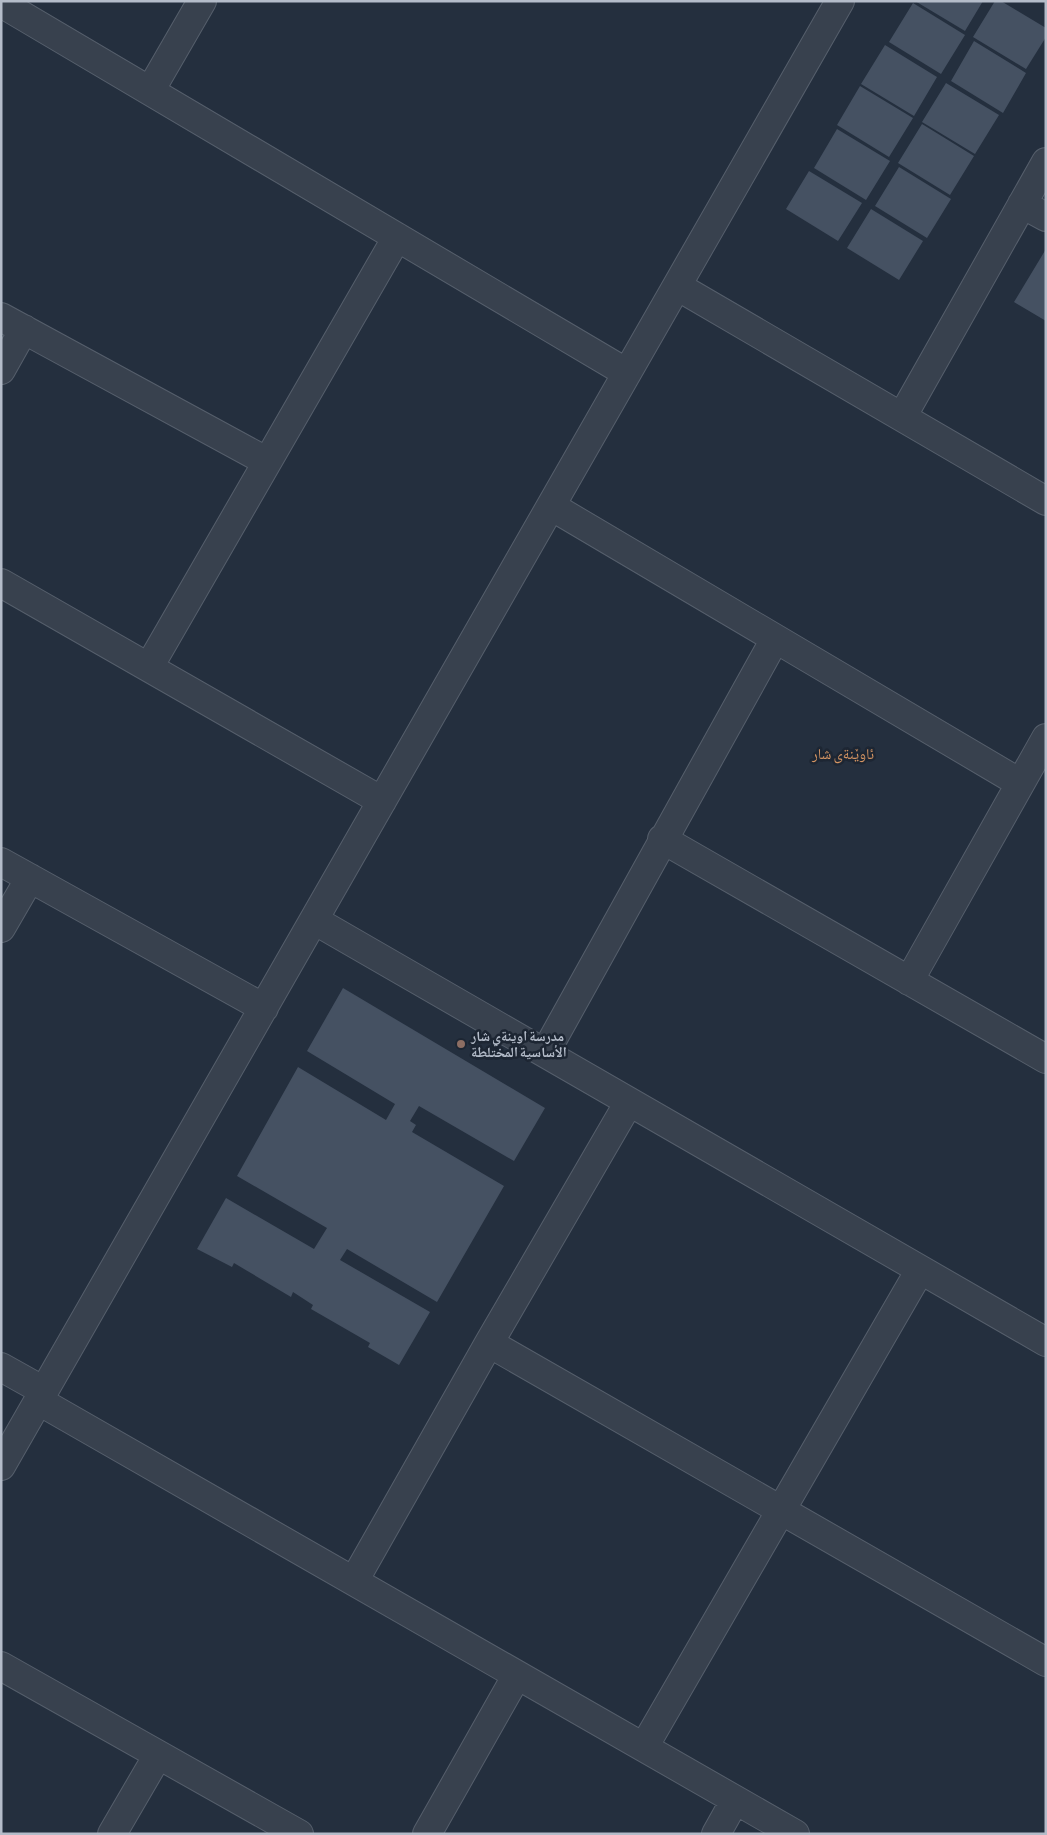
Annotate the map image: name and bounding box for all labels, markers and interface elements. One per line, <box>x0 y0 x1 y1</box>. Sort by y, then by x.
district label: ئاوێنةی شار <box>811 745 874 764</box>
place label: مدرسة اوينةي شار الأساسية المختلطة <box>470 1028 567 1060</box>
marker: مدرسة اوينةي شار الأساسية المختلطة <box>455 1038 467 1050</box>

